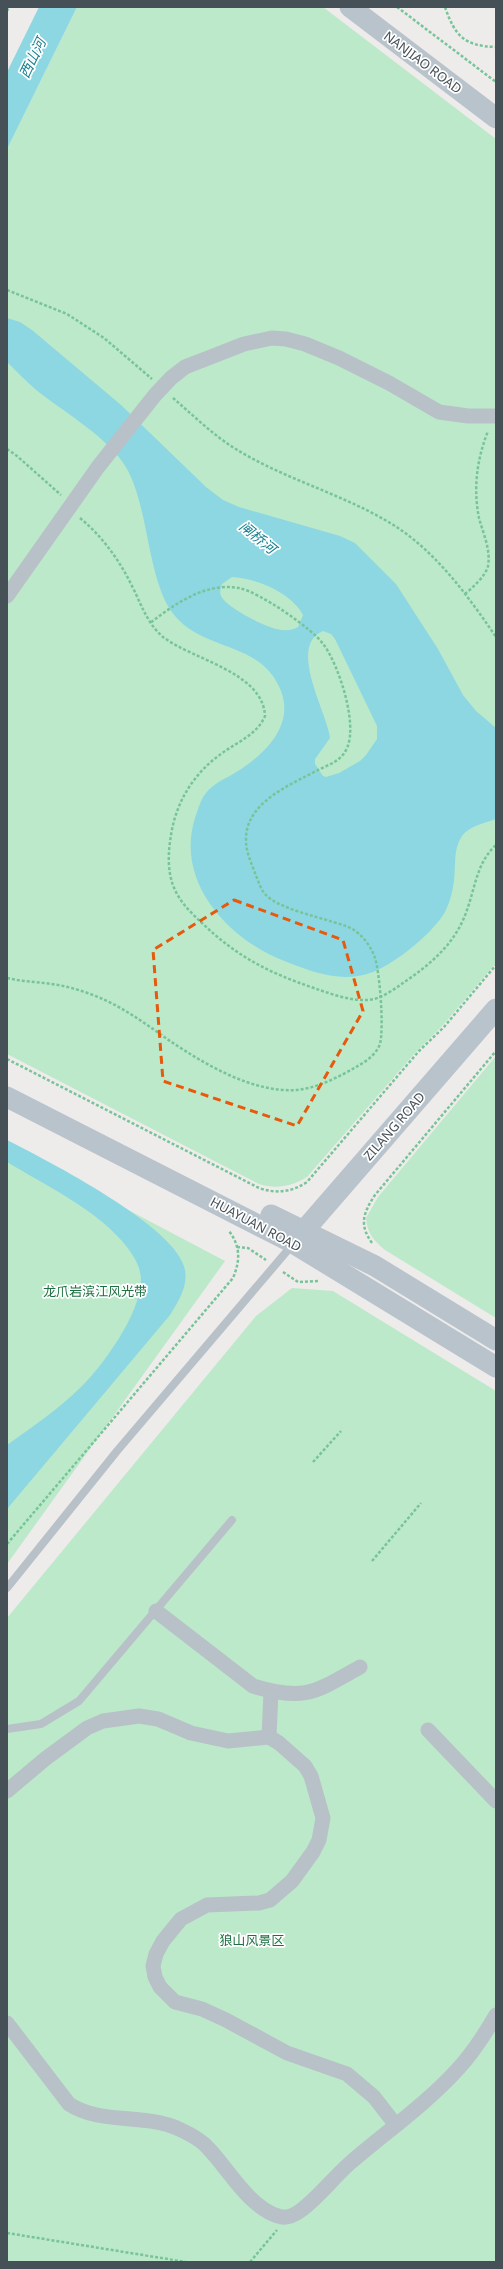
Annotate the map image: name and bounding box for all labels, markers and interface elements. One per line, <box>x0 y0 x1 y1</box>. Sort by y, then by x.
street label: NANJIAO ROAD <box>380 27 466 97</box>
water label: 西山河 <box>14 32 51 81</box>
water label: 闸桥河 <box>236 516 283 559</box>
street label: ZILANG ROAD <box>359 1088 429 1164</box>
street label: HUAYUAN ROAD <box>207 1192 305 1256</box>
park label: 龙爪岩滨江风光带 <box>43 1282 147 1300</box>
park label: 狼山风景区 <box>219 1931 285 1949</box>

